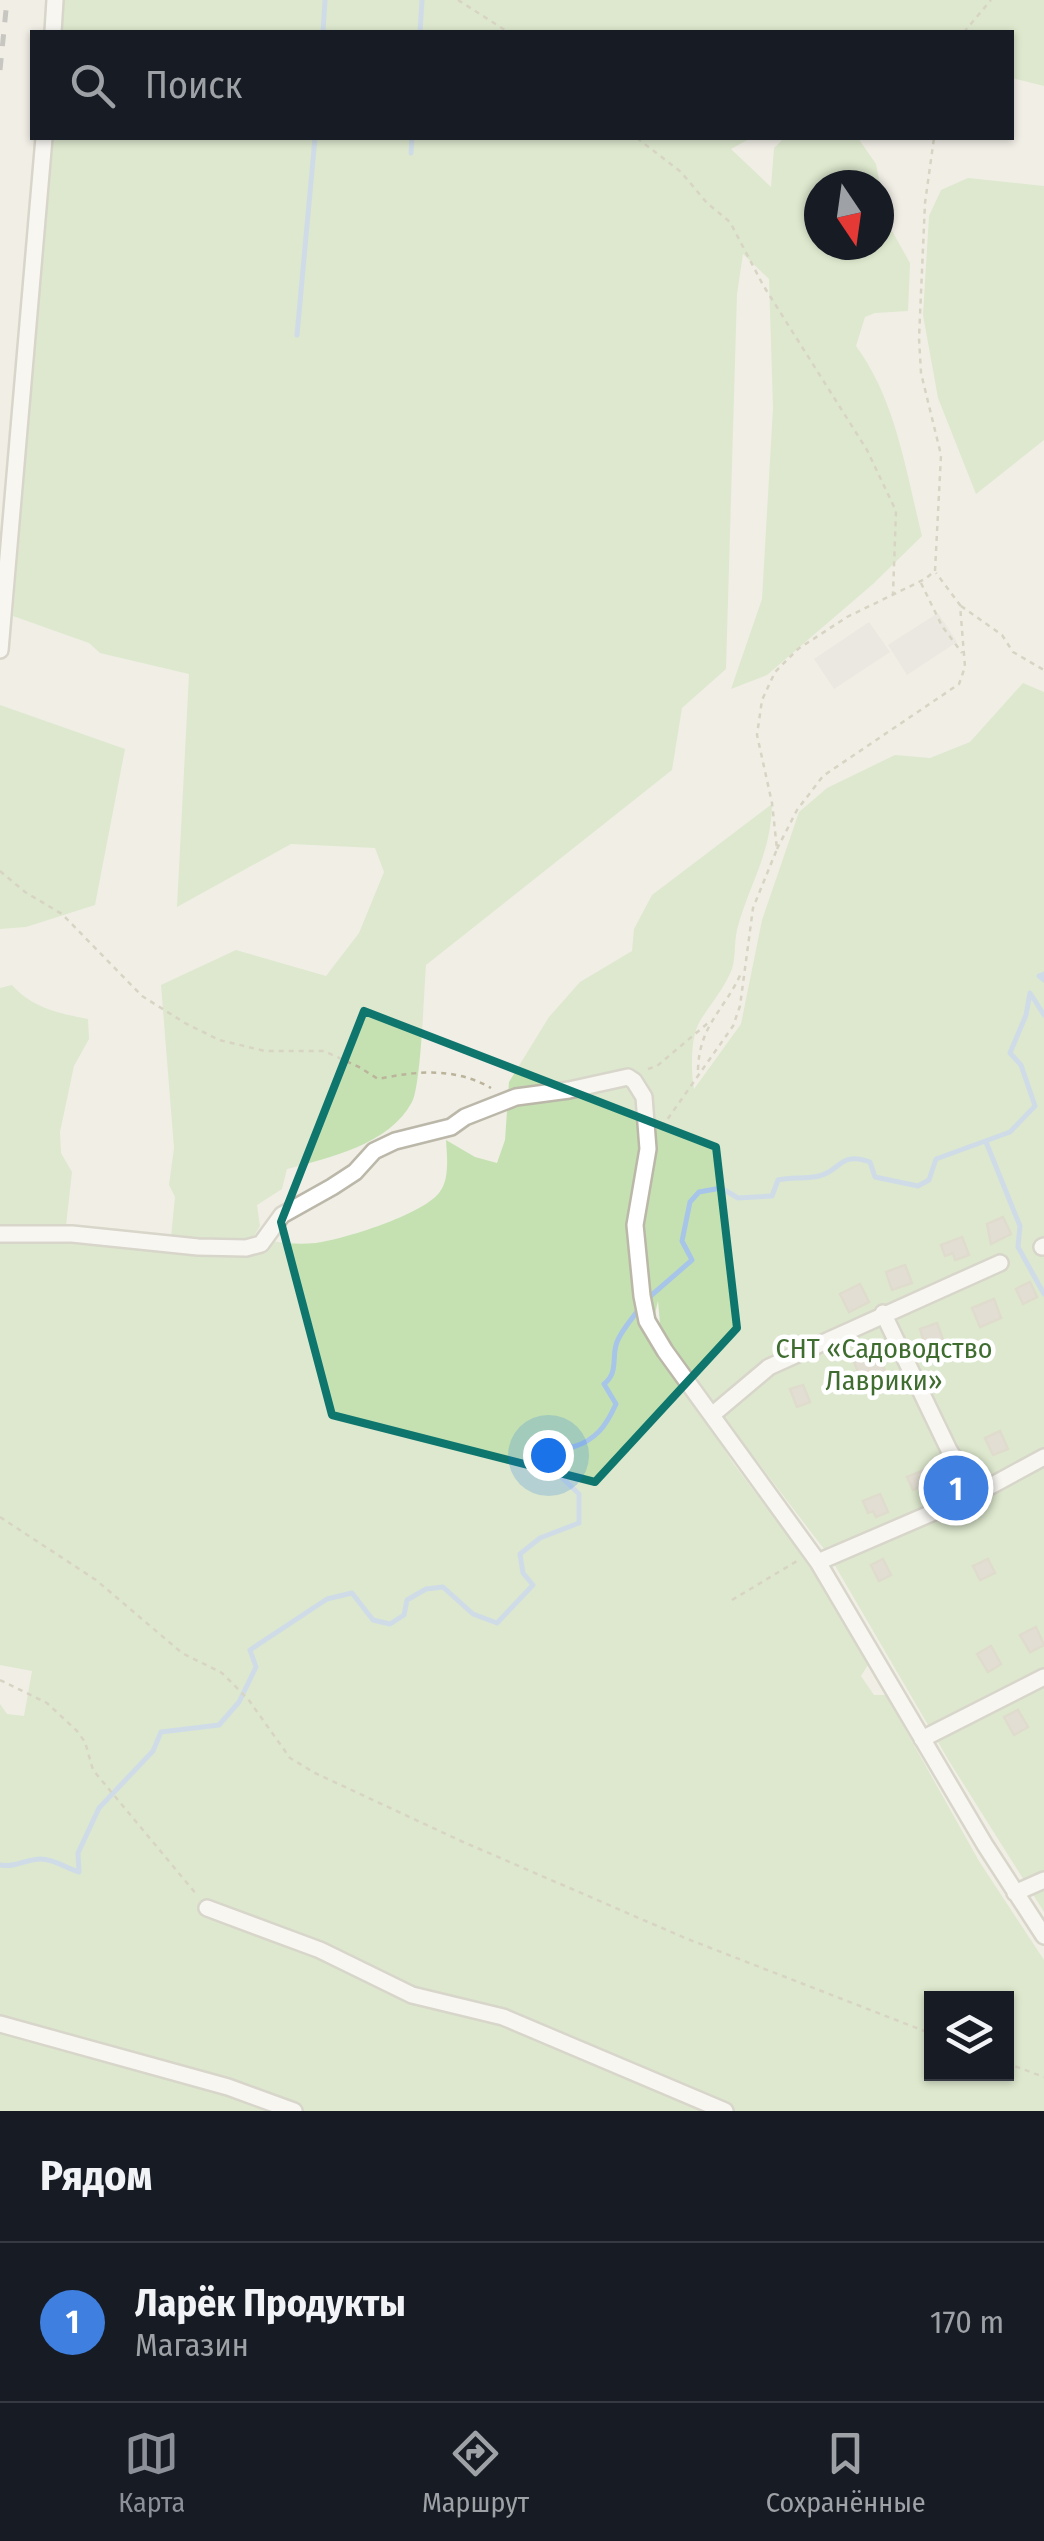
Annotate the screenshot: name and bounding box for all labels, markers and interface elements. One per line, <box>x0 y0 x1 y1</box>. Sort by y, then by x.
search box <box>30 30 1014 140</box>
icon: search <box>65 58 120 113</box>
text: Поиск <box>145 62 242 108</box>
north arrow <box>804 170 894 260</box>
park label: СНТ «Садоводство Лаврики» <box>776 1332 992 1397</box>
your location <box>523 1430 574 1481</box>
pin: 1 <box>924 1450 988 1526</box>
map controls <box>924 1991 1014 2081</box>
button: layers <box>924 1991 1014 2081</box>
text: Рядом <box>40 2151 152 2201</box>
text: Ларёк Продукты <box>135 2280 406 2326</box>
text: 1 <box>66 2303 79 2341</box>
text: 170 m <box>930 2303 1004 2341</box>
text: Магазин <box>135 2326 249 2364</box>
tab: Карта <box>118 2426 185 2519</box>
tab: Маршрут <box>422 2426 529 2519</box>
tab: Сохранённые <box>766 2426 926 2519</box>

